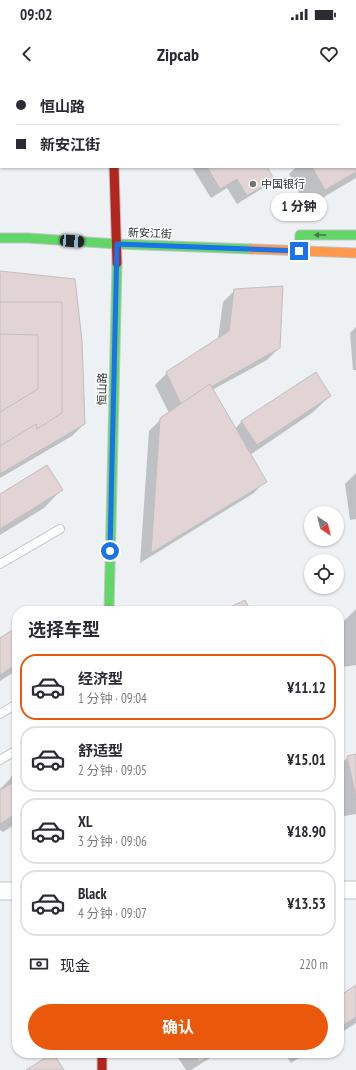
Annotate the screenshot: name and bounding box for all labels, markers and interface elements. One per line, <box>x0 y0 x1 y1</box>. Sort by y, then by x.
text: 09:02 <box>20 5 52 24</box>
icon: back <box>16 43 38 65</box>
text: Zipcab <box>157 43 199 66</box>
icon: heart <box>318 43 340 65</box>
text: 恒山路 <box>40 97 85 116</box>
text: 新安江街 <box>40 135 100 154</box>
place label: 中国银行 <box>261 177 305 191</box>
marker: 中国银行 <box>248 179 258 189</box>
callout: 1 分钟 <box>271 193 327 221</box>
text: 1 分钟 <box>282 198 316 215</box>
street label: 新安江街 <box>128 225 172 241</box>
one-way arrow <box>313 232 326 238</box>
car <box>60 234 84 248</box>
route end <box>290 242 308 260</box>
street label: 恒山路 <box>95 372 109 406</box>
north arrow <box>304 506 344 546</box>
map controls <box>304 506 344 594</box>
route start <box>101 542 119 560</box>
button: locate <box>304 554 344 594</box>
text: 选择车型 <box>28 618 100 641</box>
icon: car <box>30 669 66 705</box>
text: 经济型 <box>78 669 123 688</box>
text: ¥11.12 <box>287 678 326 697</box>
text: 1 分钟 · 09:04 <box>78 690 147 707</box>
icon: car <box>30 741 66 777</box>
text: 舒适型 <box>78 741 123 760</box>
text: ¥15.01 <box>287 750 326 769</box>
text: 2 分钟 · 09:05 <box>78 762 147 779</box>
text: XL <box>78 812 92 831</box>
icon: car <box>30 813 66 849</box>
text: ¥18.90 <box>287 822 326 841</box>
text: 3 分钟 · 09:06 <box>78 833 147 850</box>
text: Black <box>78 884 107 903</box>
icon: car <box>30 885 66 921</box>
text: ¥13.53 <box>287 894 326 913</box>
text: 4 分钟 · 09:07 <box>78 905 147 922</box>
icon: cash <box>28 953 50 975</box>
text: 现金 <box>60 956 90 975</box>
text: 220 m <box>299 956 328 973</box>
button: 确认 <box>28 1004 328 1050</box>

